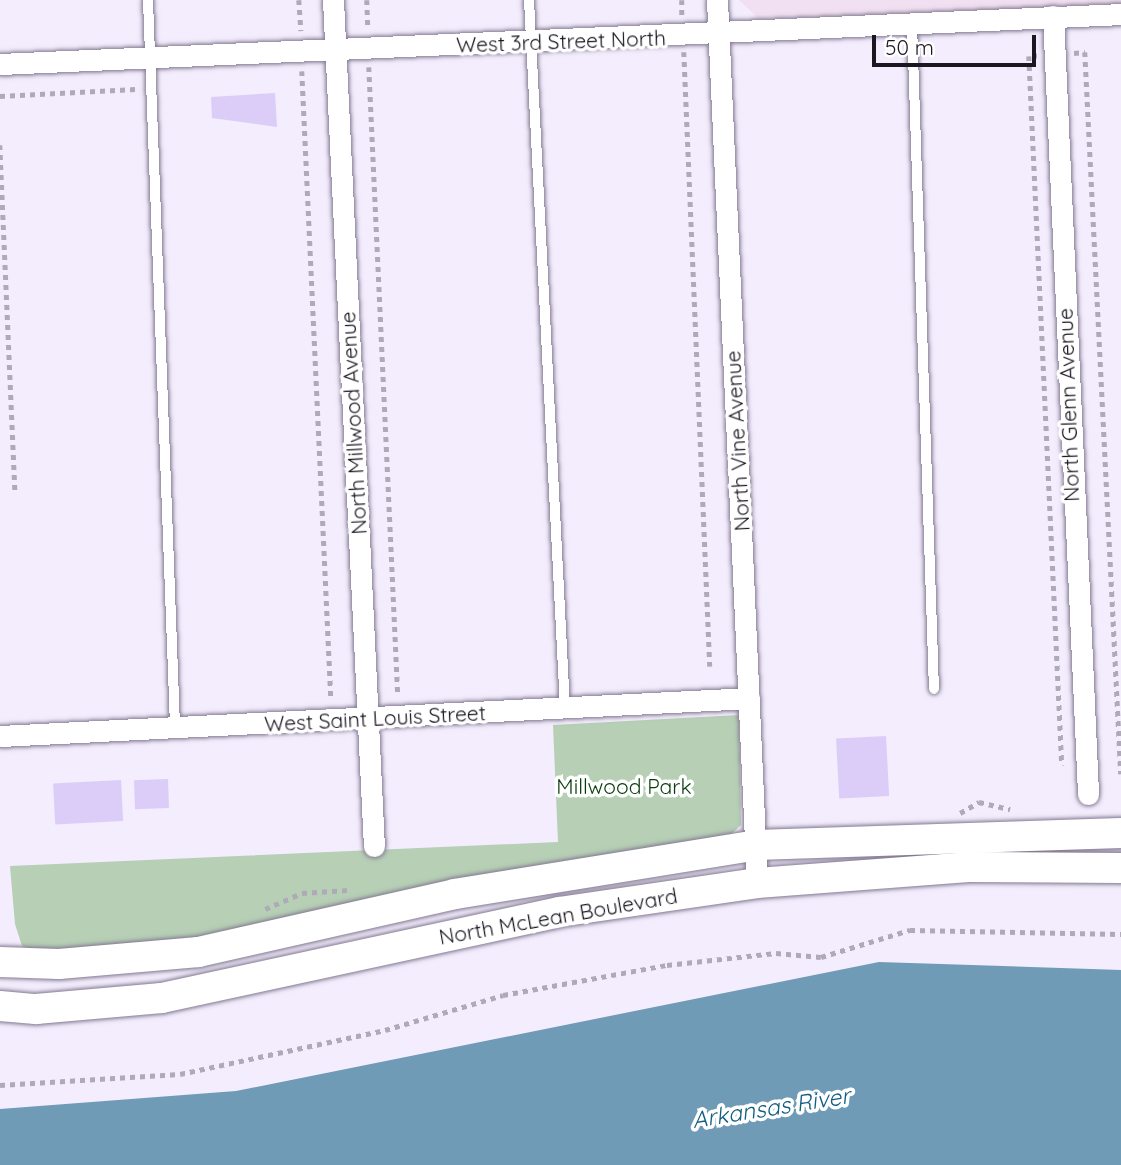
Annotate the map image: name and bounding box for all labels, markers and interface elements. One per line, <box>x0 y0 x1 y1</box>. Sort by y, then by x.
scale bar <box>876 21 1040 65</box>
street label: West 3rd Street North <box>456 25 666 57</box>
text: 50 m <box>885 34 934 60</box>
street label: North Glenn Avenue <box>1052 308 1084 502</box>
street label: North Millwood Avenue <box>335 311 371 535</box>
street label: North Vine Avenue <box>720 350 754 532</box>
street label: West Saint Louis Street <box>264 700 486 736</box>
park label: Millwood Park <box>556 773 692 799</box>
street label: North McLean Boulevard <box>437 883 679 949</box>
water label: Arkansas River <box>690 1082 852 1134</box>

